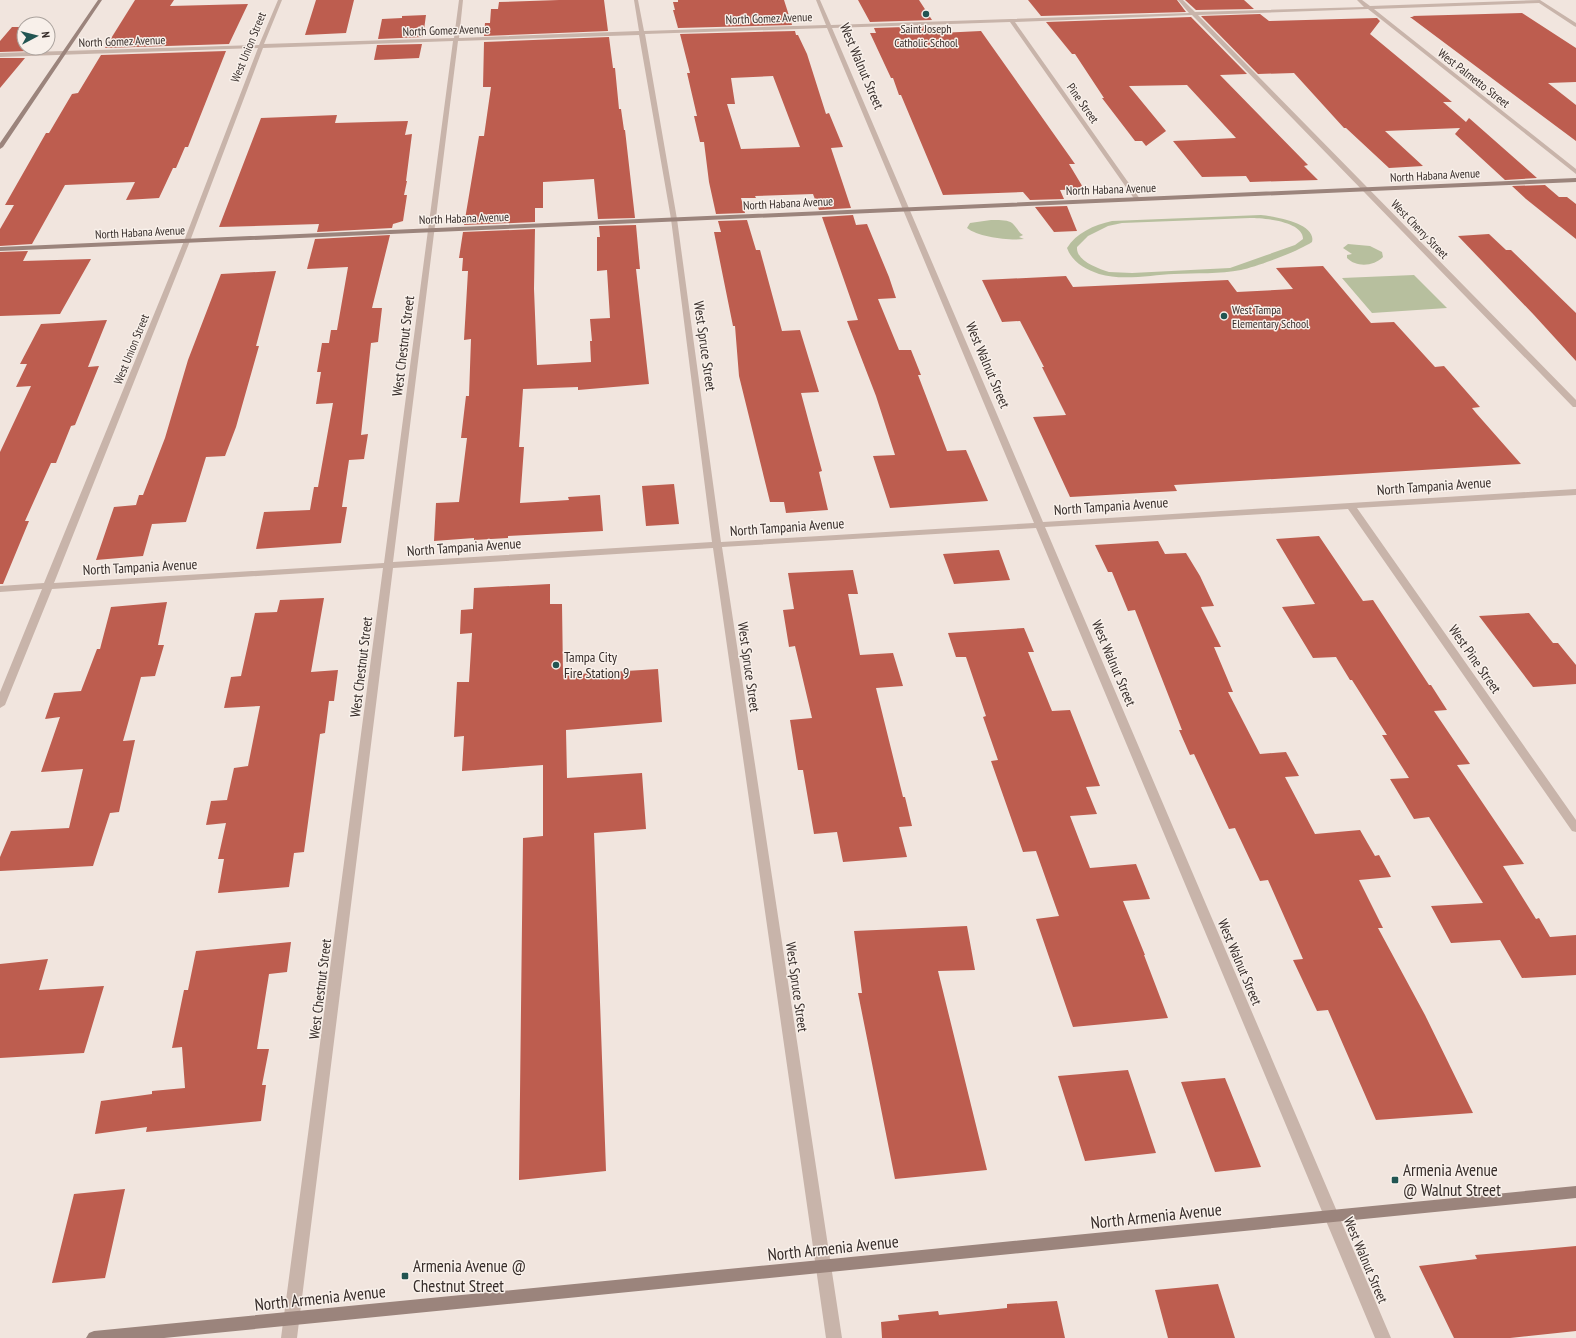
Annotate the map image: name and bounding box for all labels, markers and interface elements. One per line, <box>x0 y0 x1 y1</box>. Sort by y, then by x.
street label: West Union Street <box>227 9 269 84</box>
street label: North Gomez Avenue <box>725 9 813 27</box>
marker: Saint Joseph Catholic School <box>921 9 931 19</box>
north arrow <box>16 16 56 56</box>
street label: West Walnut Street <box>836 20 888 112</box>
street label: North Gomez Avenue <box>402 21 490 39</box>
place label: Saint Joseph Catholic School <box>894 21 958 50</box>
text: N <box>39 31 53 39</box>
street label: North Gomez Avenue <box>78 32 166 50</box>
street label: West Palmetto Street <box>1435 45 1513 111</box>
street label: Pine Street <box>1064 80 1103 127</box>
street label: North Habana Avenue <box>1390 165 1480 185</box>
street label: North Habana Avenue <box>1066 180 1156 198</box>
street label: North Habana Avenue <box>743 193 833 213</box>
street label: West Cherry Street <box>1388 196 1452 262</box>
street label: North Habana Avenue <box>419 209 509 227</box>
street label: North Habana Avenue <box>95 222 185 242</box>
street label: West Chestnut Street <box>388 295 418 397</box>
street label: West Spruce Street <box>690 300 720 392</box>
place label: West Tampa Elementary School <box>1232 302 1309 331</box>
street label: West Union Street <box>110 311 152 386</box>
marker: West Tampa Elementary School <box>1219 311 1229 321</box>
street label: West Walnut Street <box>962 319 1014 411</box>
street label: North Tampania Avenue <box>1376 473 1492 499</box>
street label: North Tampania Avenue <box>1053 493 1169 519</box>
street label: North Tampania Avenue <box>729 514 845 540</box>
street label: North Tampania Avenue <box>406 534 522 560</box>
street label: North Tampania Avenue <box>82 555 198 579</box>
street label: West Chestnut Street <box>346 616 376 718</box>
street label: West Walnut Street <box>1088 617 1140 709</box>
street label: West Spruce Street <box>734 621 764 713</box>
street label: West Pine Street <box>1445 621 1505 697</box>
place label: Tampa City Fire Station 9 <box>564 648 629 682</box>
marker: Tampa City Fire Station 9 <box>551 660 561 670</box>
street label: West Walnut Street <box>1214 916 1266 1008</box>
street label: West Chestnut Street <box>305 938 335 1040</box>
street label: West Spruce Street <box>782 941 812 1033</box>
place label: Armenia Avenue @ Walnut Street <box>1403 1159 1501 1201</box>
marker: Armenia Avenue @ Walnut Street <box>1390 1175 1400 1185</box>
street label: North Armenia Avenue <box>1089 1198 1223 1234</box>
street label: West Walnut Street <box>1340 1214 1392 1306</box>
street label: North Armenia Avenue <box>766 1230 900 1266</box>
place label: Armenia Avenue @ Chestnut Street <box>413 1255 526 1297</box>
marker: Armenia Avenue @ Chestnut Street <box>400 1271 410 1281</box>
street label: North Armenia Avenue <box>253 1280 387 1316</box>

